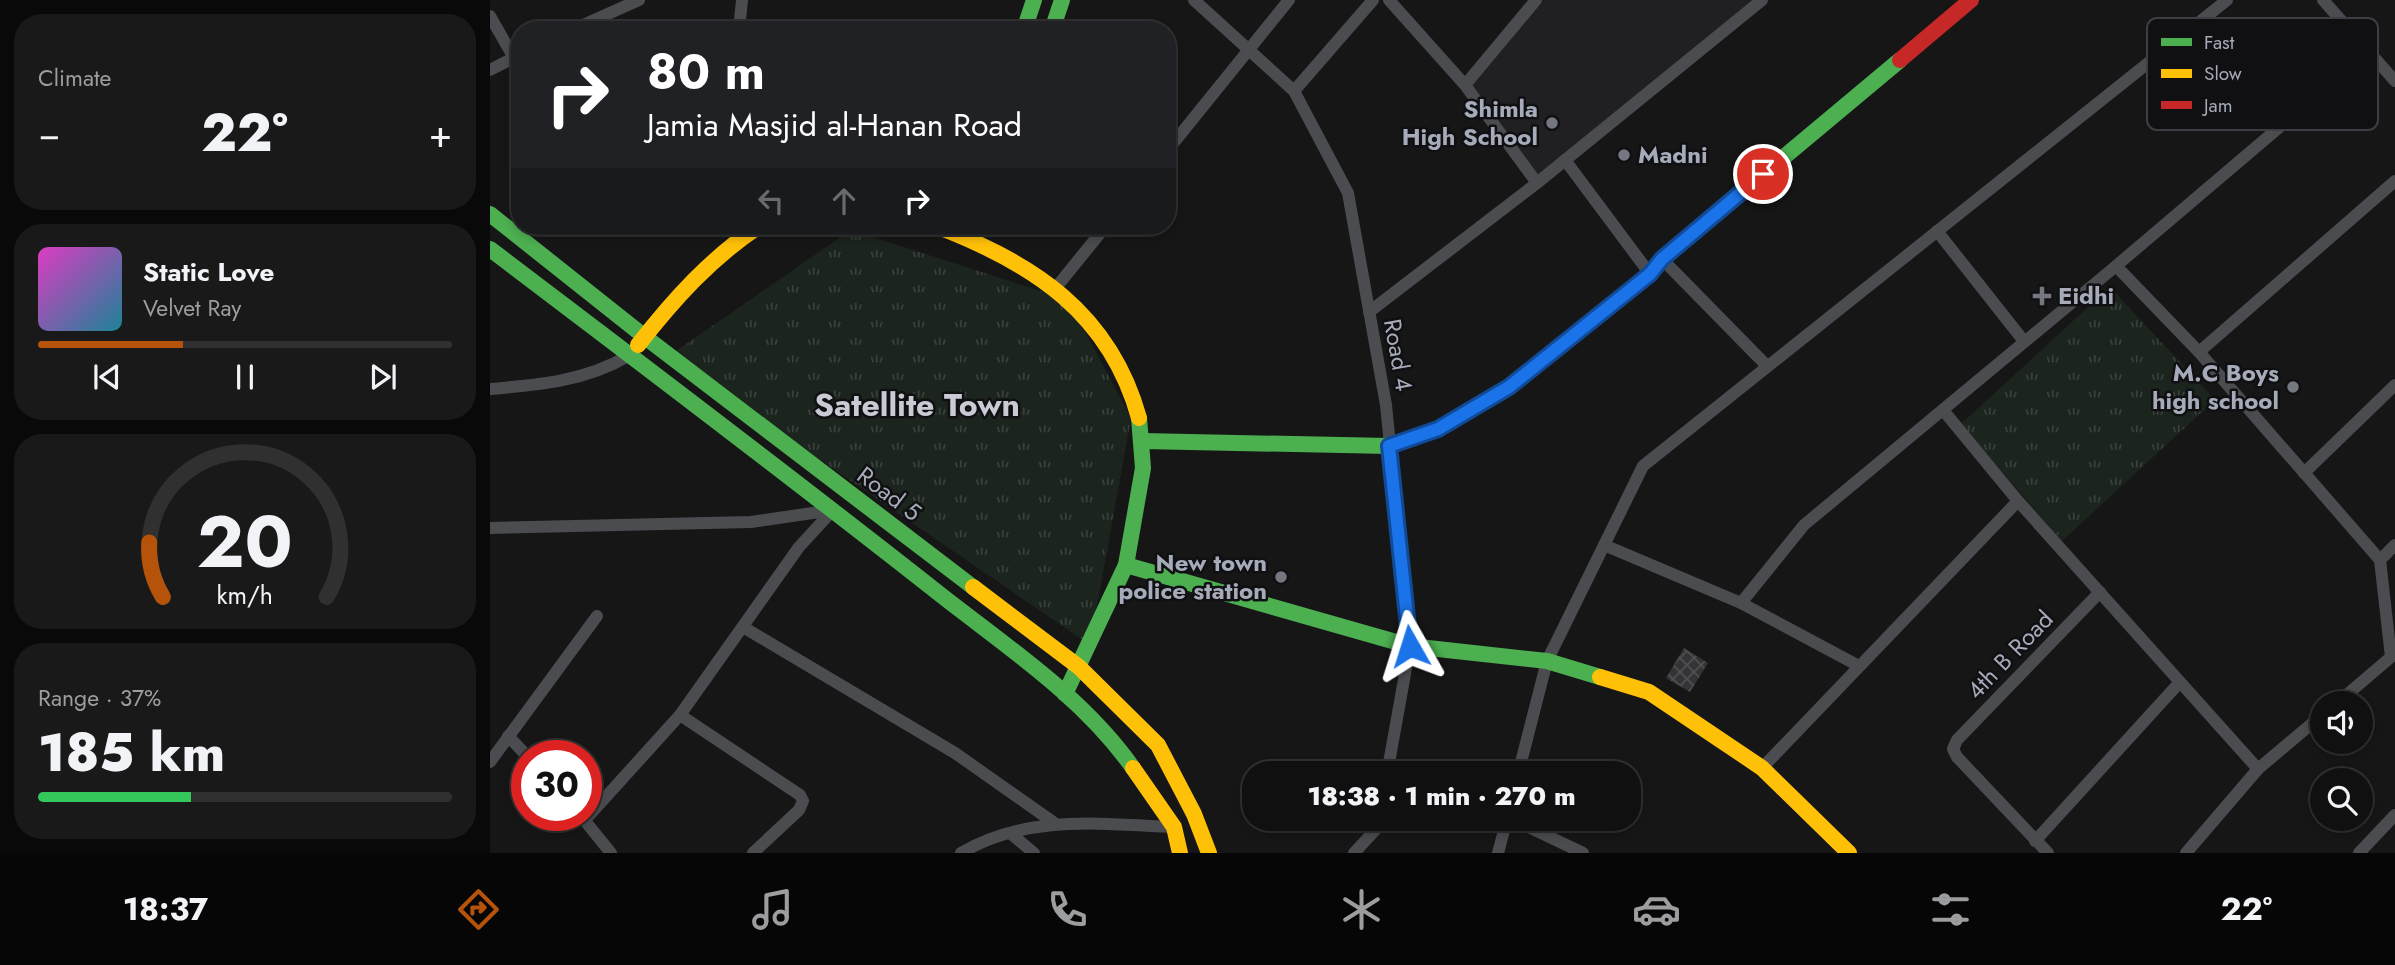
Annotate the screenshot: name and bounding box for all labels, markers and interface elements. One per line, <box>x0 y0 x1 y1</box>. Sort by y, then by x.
legend <box>2147 18 2378 130</box>
text: Fast <box>2204 29 2235 56</box>
text: 80 m <box>647 37 765 107</box>
icon: right <box>532 49 623 140</box>
text: Slow <box>2204 60 2242 87</box>
text: Climate <box>38 61 111 95</box>
place label: Shimla High School <box>1402 91 1538 154</box>
text: Jam <box>2201 92 2233 119</box>
text: 22° <box>201 95 288 171</box>
text: Jamia Masjid al-Hanan Road <box>647 102 1022 148</box>
text: − <box>38 106 60 161</box>
text: + <box>429 106 452 161</box>
marker: Shimla High School <box>1544 115 1560 131</box>
place label: Madni <box>1638 137 1708 172</box>
pin <box>1733 144 1793 204</box>
marker: Madni <box>1616 147 1632 163</box>
icon: arrive <box>1744 155 1782 193</box>
icon: left <box>752 182 790 220</box>
icon: ahead <box>825 182 863 220</box>
icon: right <box>898 182 936 220</box>
text: Static Love <box>143 253 275 291</box>
place label: Eidhi <box>2058 278 2114 313</box>
marker: Eidhi <box>2032 286 2052 306</box>
text: Velvet Ray <box>143 291 241 325</box>
street label: Road 4 <box>1375 316 1422 394</box>
place label: M.C Boys high school <box>2152 355 2279 418</box>
icon: previous <box>88 358 126 396</box>
icon: pause <box>226 358 264 396</box>
icon: next <box>364 358 402 396</box>
marker: M.C Boys high school <box>2285 379 2301 395</box>
district label: Satellite Town <box>814 382 1020 428</box>
street label: Road 5 <box>850 458 929 529</box>
text: 20 <box>197 490 293 595</box>
place label: New town police station <box>1118 545 1267 608</box>
marker: New town police station <box>1273 569 1289 585</box>
text: km/h <box>217 577 273 613</box>
street label: 4th B Road <box>1958 602 2061 707</box>
position arrow <box>1373 609 1447 683</box>
text: Range · 37% <box>38 681 161 715</box>
map controls <box>2310 691 2373 831</box>
button: sound <box>2310 691 2373 754</box>
text: 185 km <box>38 715 225 791</box>
speed limit sign: 30 <box>511 740 602 831</box>
button: search <box>2310 768 2373 831</box>
text: 18:38 · 1 min · 270 m <box>1307 777 1576 815</box>
icon: directions <box>454 885 503 934</box>
icon: music <box>748 885 797 934</box>
icon: phone <box>1043 885 1092 934</box>
icon: climate <box>1337 885 1386 934</box>
icon: car <box>1632 885 1681 934</box>
icon: filters <box>1926 885 1975 934</box>
text: 18:37 <box>123 886 208 932</box>
text: 22° <box>2221 886 2272 932</box>

